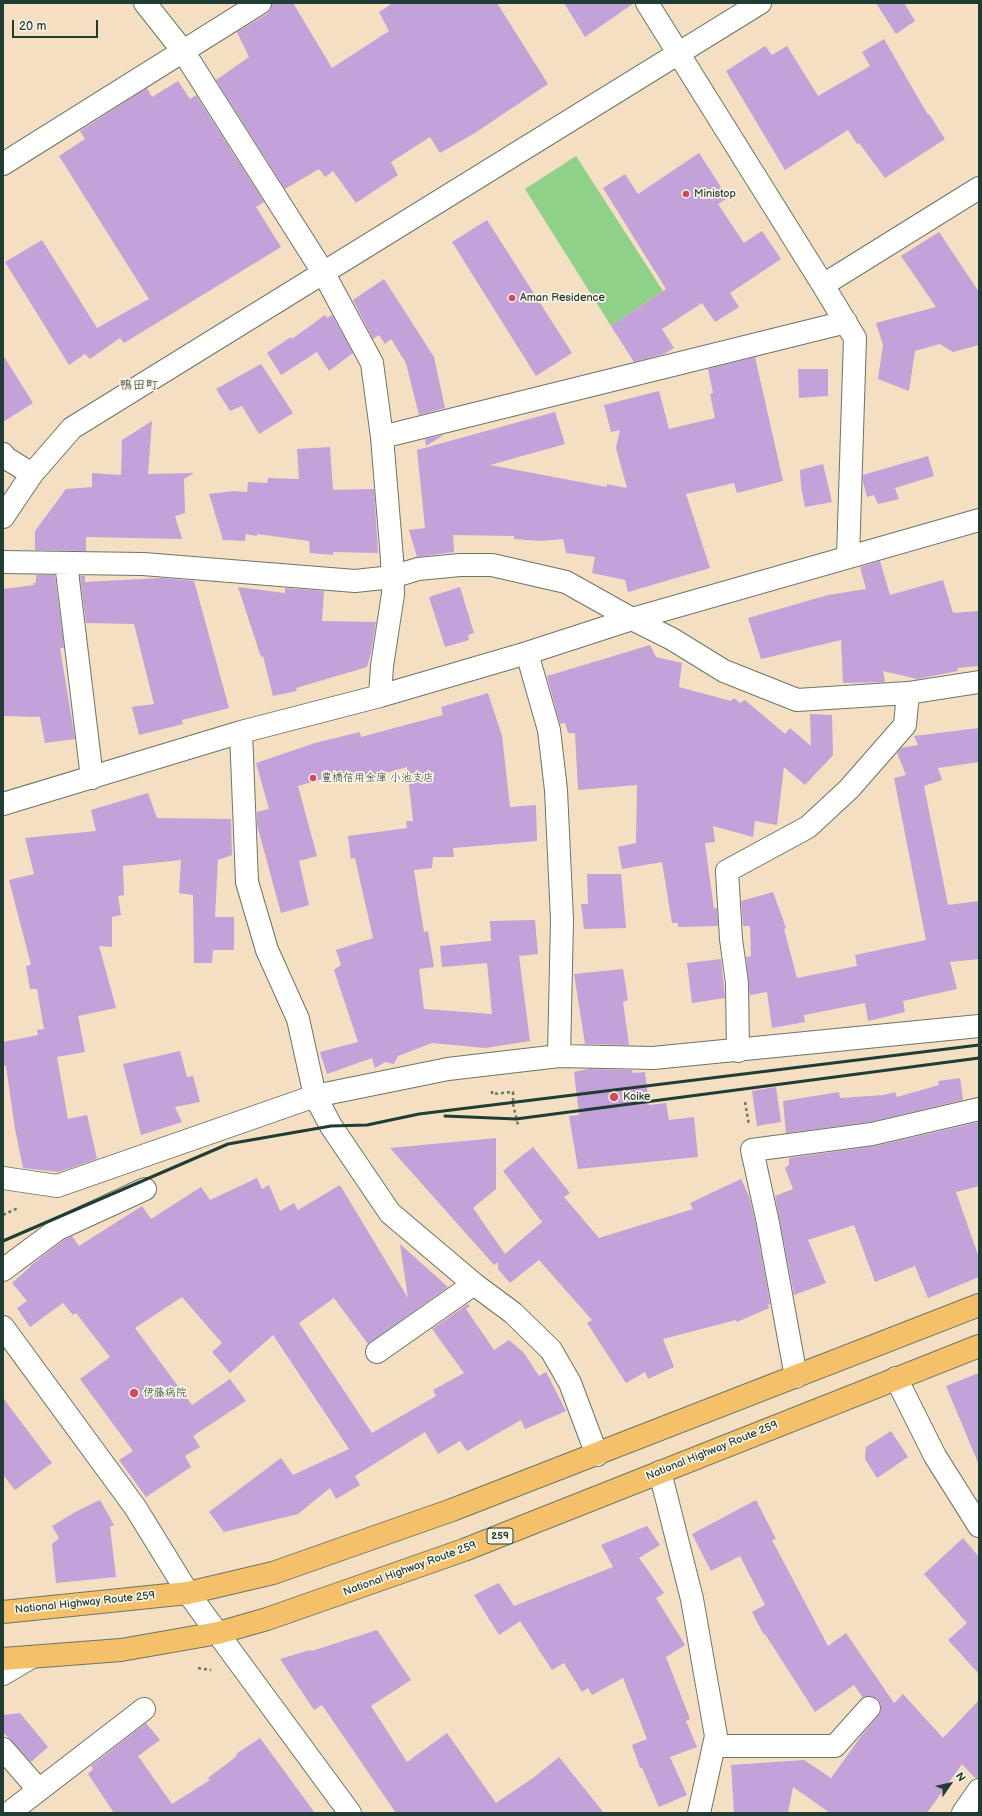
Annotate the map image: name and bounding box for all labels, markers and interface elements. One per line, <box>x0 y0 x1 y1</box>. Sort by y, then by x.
scale bar <box>14 12 100 38</box>
text: 20 m <box>19 19 46 34</box>
place label: Ministop <box>694 187 736 201</box>
marker: Ministop <box>681 189 691 199</box>
place label: Aman Residence <box>520 291 605 305</box>
marker: Aman Residence <box>507 293 517 303</box>
district label: 鴨田町 <box>120 378 158 394</box>
place label: 豊橋信用金庫 小池支店 <box>321 771 434 785</box>
marker: 豊橋信用金庫 小池支店 <box>308 773 318 783</box>
place label: Koike <box>623 1090 651 1104</box>
marker: Koike <box>608 1091 620 1103</box>
place label: 伊藤病院 <box>143 1386 187 1400</box>
marker: 伊藤病院 <box>128 1387 140 1399</box>
street label: National Highway Route 259 <box>644 1419 780 1483</box>
road number: 259 <box>487 1528 513 1544</box>
street label: National Highway Route 259 <box>342 1539 478 1599</box>
street label: National Highway Route 259 <box>14 1589 156 1617</box>
north arrow <box>930 1764 970 1804</box>
text: N <box>953 1770 968 1784</box>

